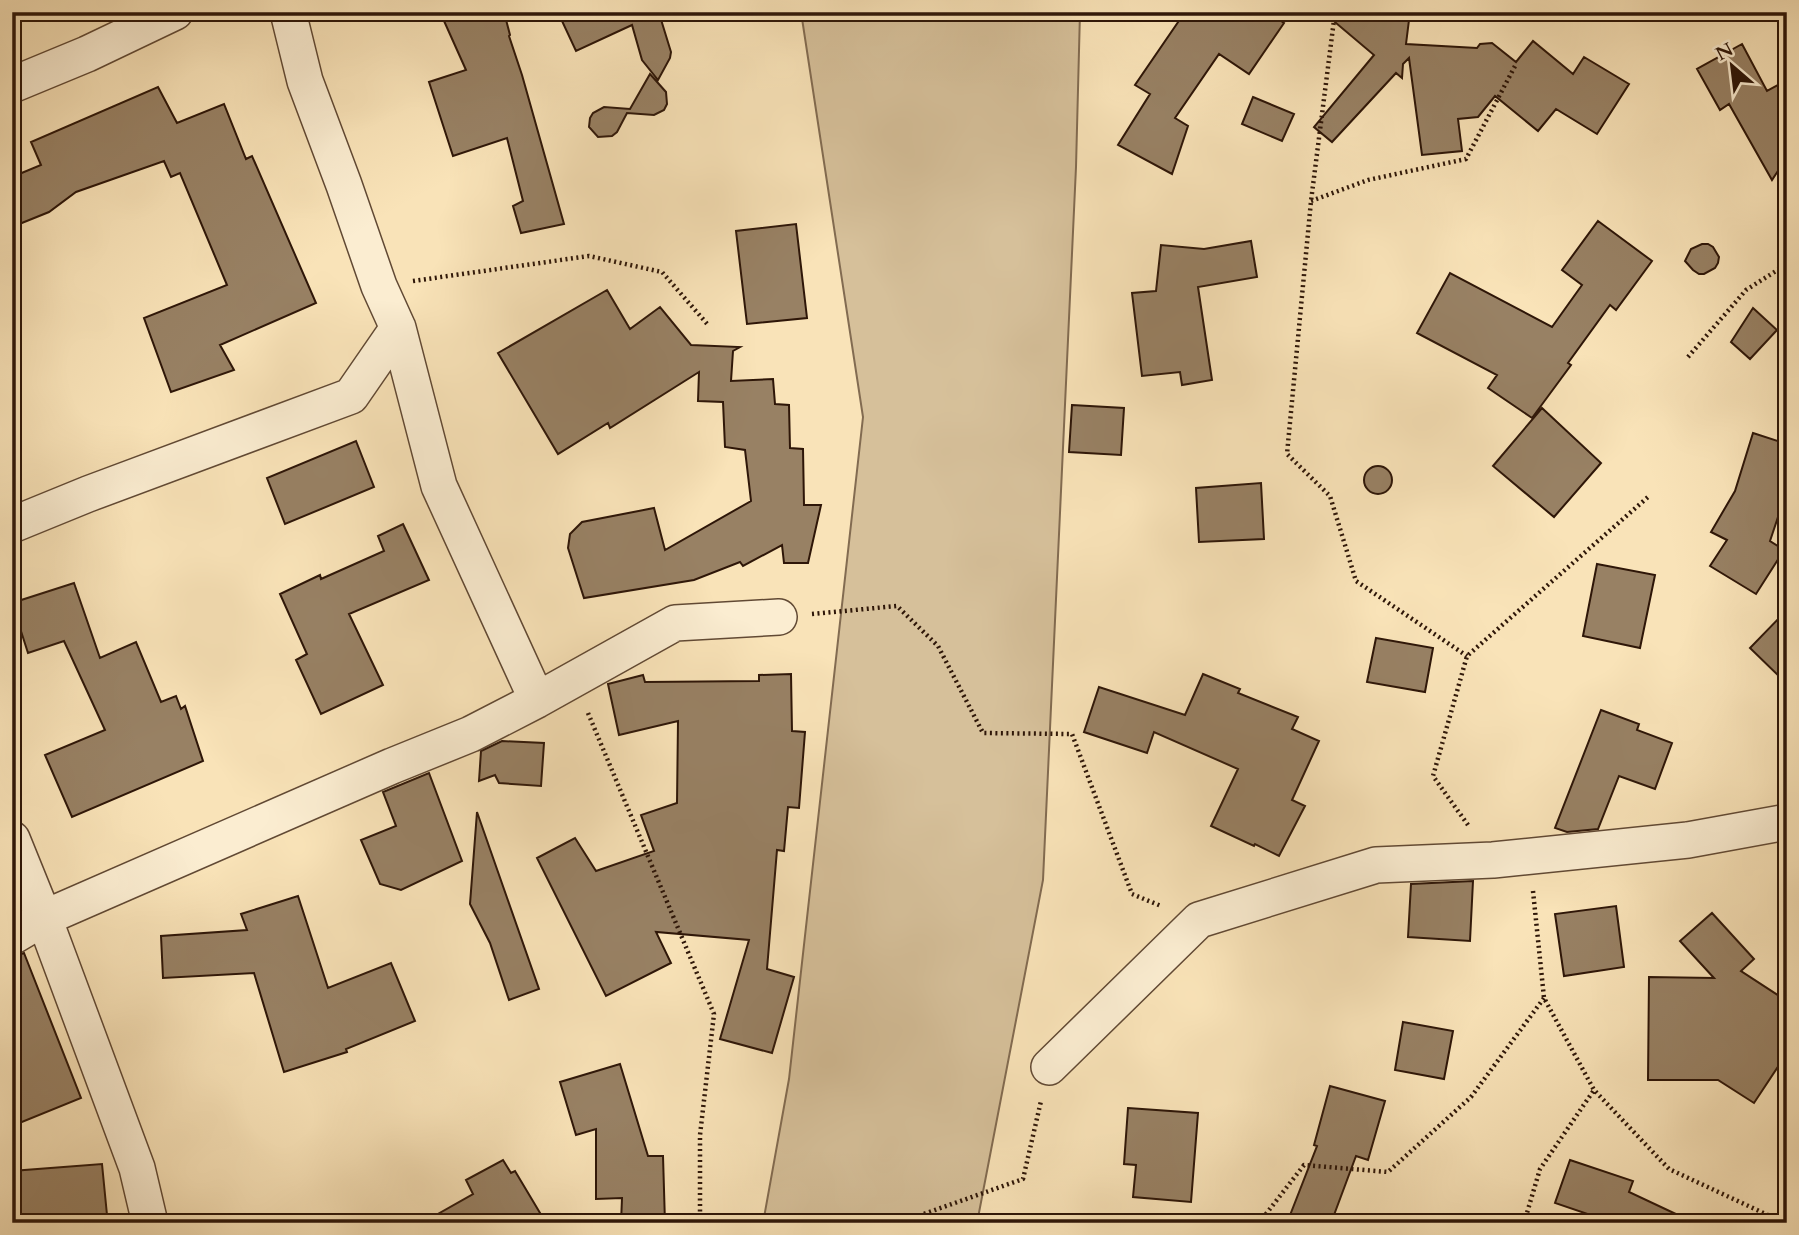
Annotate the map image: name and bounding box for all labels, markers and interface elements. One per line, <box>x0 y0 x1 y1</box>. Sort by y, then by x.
north arrow <box>1698 32 1768 102</box>
text: N <box>1711 36 1738 67</box>

